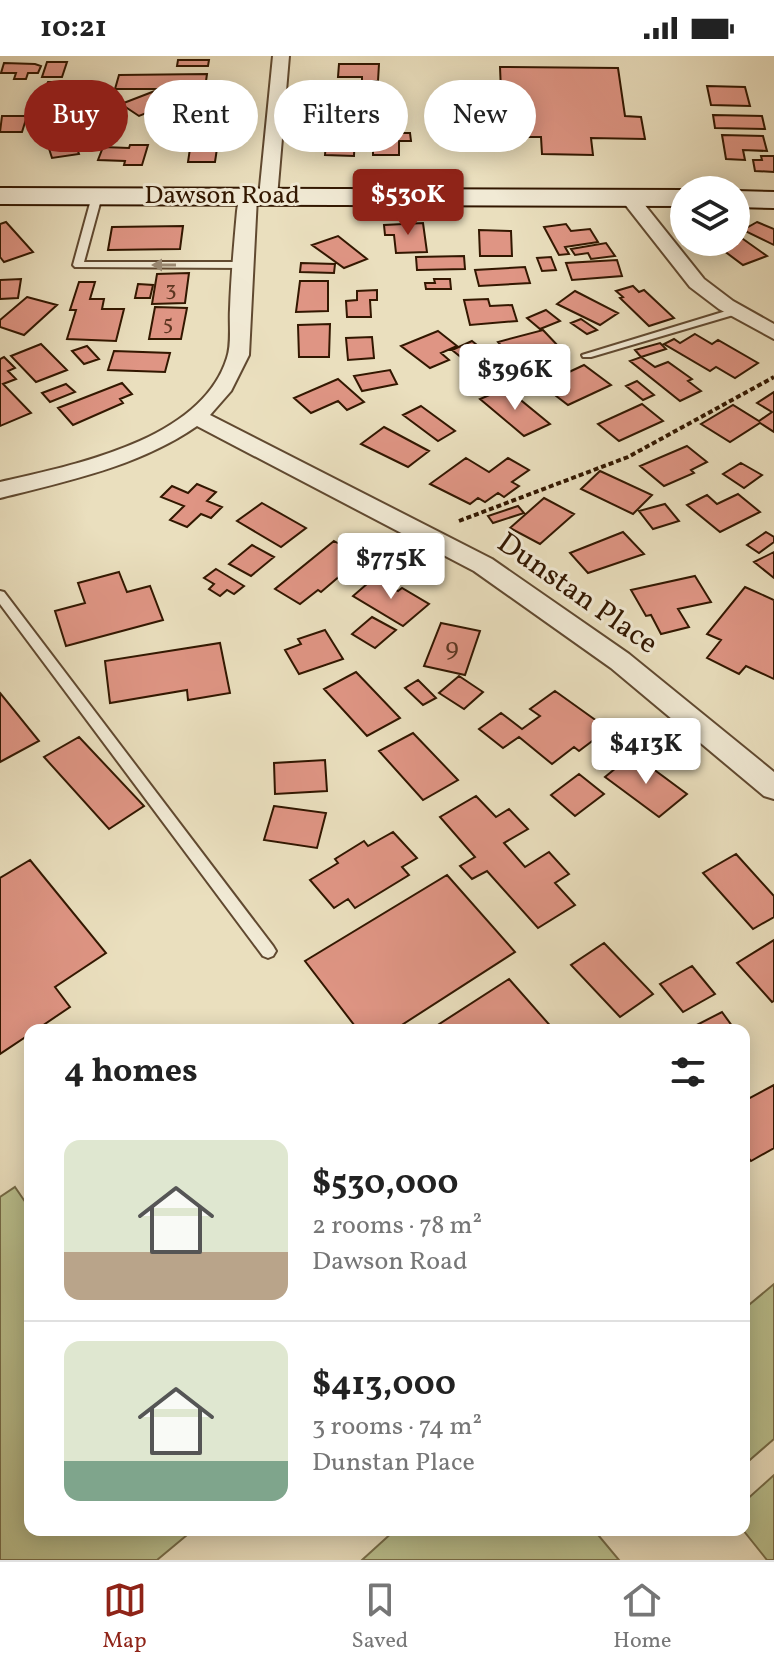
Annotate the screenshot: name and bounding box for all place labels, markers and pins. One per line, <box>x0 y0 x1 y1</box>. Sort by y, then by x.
pin: $530K <box>352 169 464 237</box>
pin: $396K <box>459 344 571 412</box>
pin: $775K <box>335 533 447 601</box>
pin: $413K <box>590 718 702 786</box>

